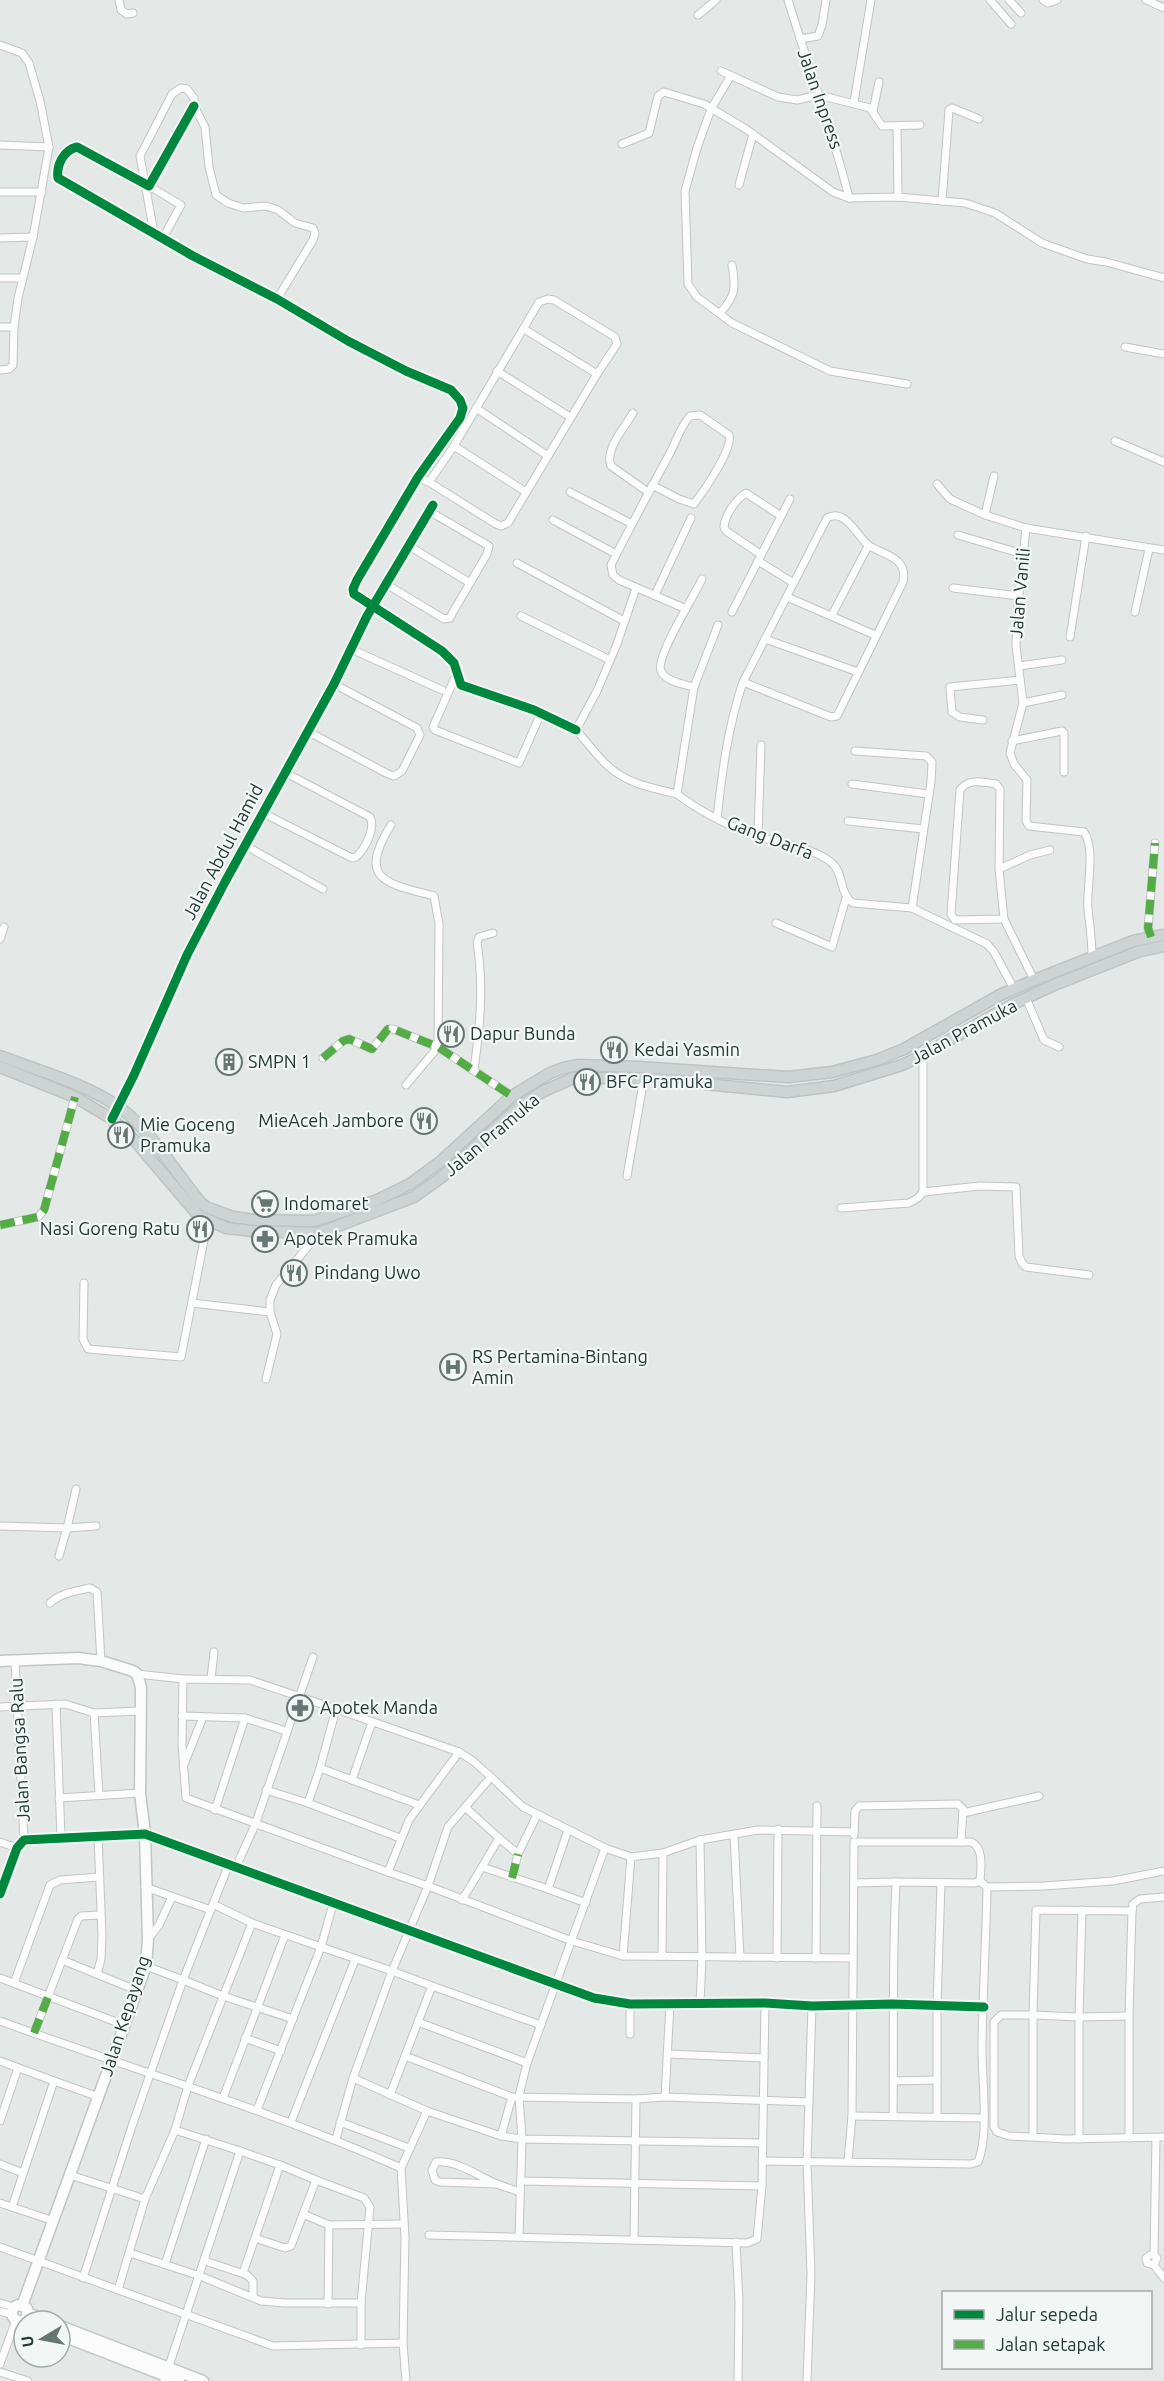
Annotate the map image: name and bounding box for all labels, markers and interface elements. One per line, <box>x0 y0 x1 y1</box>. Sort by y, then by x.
street label: Jalan Inpress <box>795 46 847 151</box>
street label: Jalan Vanili <box>1005 547 1033 639</box>
street label: Jalan Abdul Hamid <box>178 780 266 923</box>
street label: Gang Darfa <box>724 811 816 863</box>
street label: Jalan Pramuka <box>907 995 1020 1068</box>
restaurant icon: Dapur Bunda <box>436 1019 466 1049</box>
place label: Dapur Bunda <box>470 1023 575 1043</box>
restaurant icon: Kedai Yasmin <box>599 1035 629 1065</box>
place label: Kedai Yasmin <box>634 1039 740 1059</box>
building icon: SMPN 1 <box>214 1047 244 1077</box>
place label: SMPN 1 <box>248 1051 311 1071</box>
restaurant icon: BFC Pramuka <box>572 1067 602 1097</box>
place label: BFC Pramuka <box>606 1071 713 1091</box>
street label: Jalan Pramuka <box>440 1089 543 1180</box>
restaurant icon: MieAceh Jambore <box>409 1106 439 1136</box>
place label: MieAceh Jambore <box>258 1110 404 1130</box>
place label: Mie Goceng Pramuka <box>140 1114 235 1155</box>
restaurant icon: Mie Goceng Pramuka <box>106 1120 136 1150</box>
supermarket icon: Indomaret <box>250 1189 280 1219</box>
place label: Indomaret <box>284 1193 369 1213</box>
restaurant icon: Nasi Goreng Ratu <box>185 1214 215 1244</box>
place label: Nasi Goreng Ratu <box>40 1218 180 1238</box>
pharmacy icon: Apotek Pramuka <box>250 1224 280 1254</box>
place label: Apotek Pramuka <box>284 1228 418 1248</box>
restaurant icon: Pindang Uwo <box>279 1258 309 1288</box>
place label: Pindang Uwo <box>314 1262 421 1282</box>
place label: RS Pertamina-Bintang Amin <box>472 1346 648 1387</box>
hospital icon: RS Pertamina-Bintang Amin <box>438 1352 468 1382</box>
street label: Jalan Bangsa Ralu <box>5 1677 33 1823</box>
pharmacy icon: Apotek Manda <box>285 1693 315 1723</box>
place label: Apotek Manda <box>320 1697 438 1717</box>
street label: Jalan Kepayang <box>95 1953 153 2078</box>
legend <box>942 2291 1152 2369</box>
text: Jalur sepeda <box>996 2304 1098 2324</box>
north arrow <box>12 2309 72 2369</box>
text: Jalan setapak <box>996 2334 1105 2354</box>
text: U <box>17 2335 37 2349</box>

